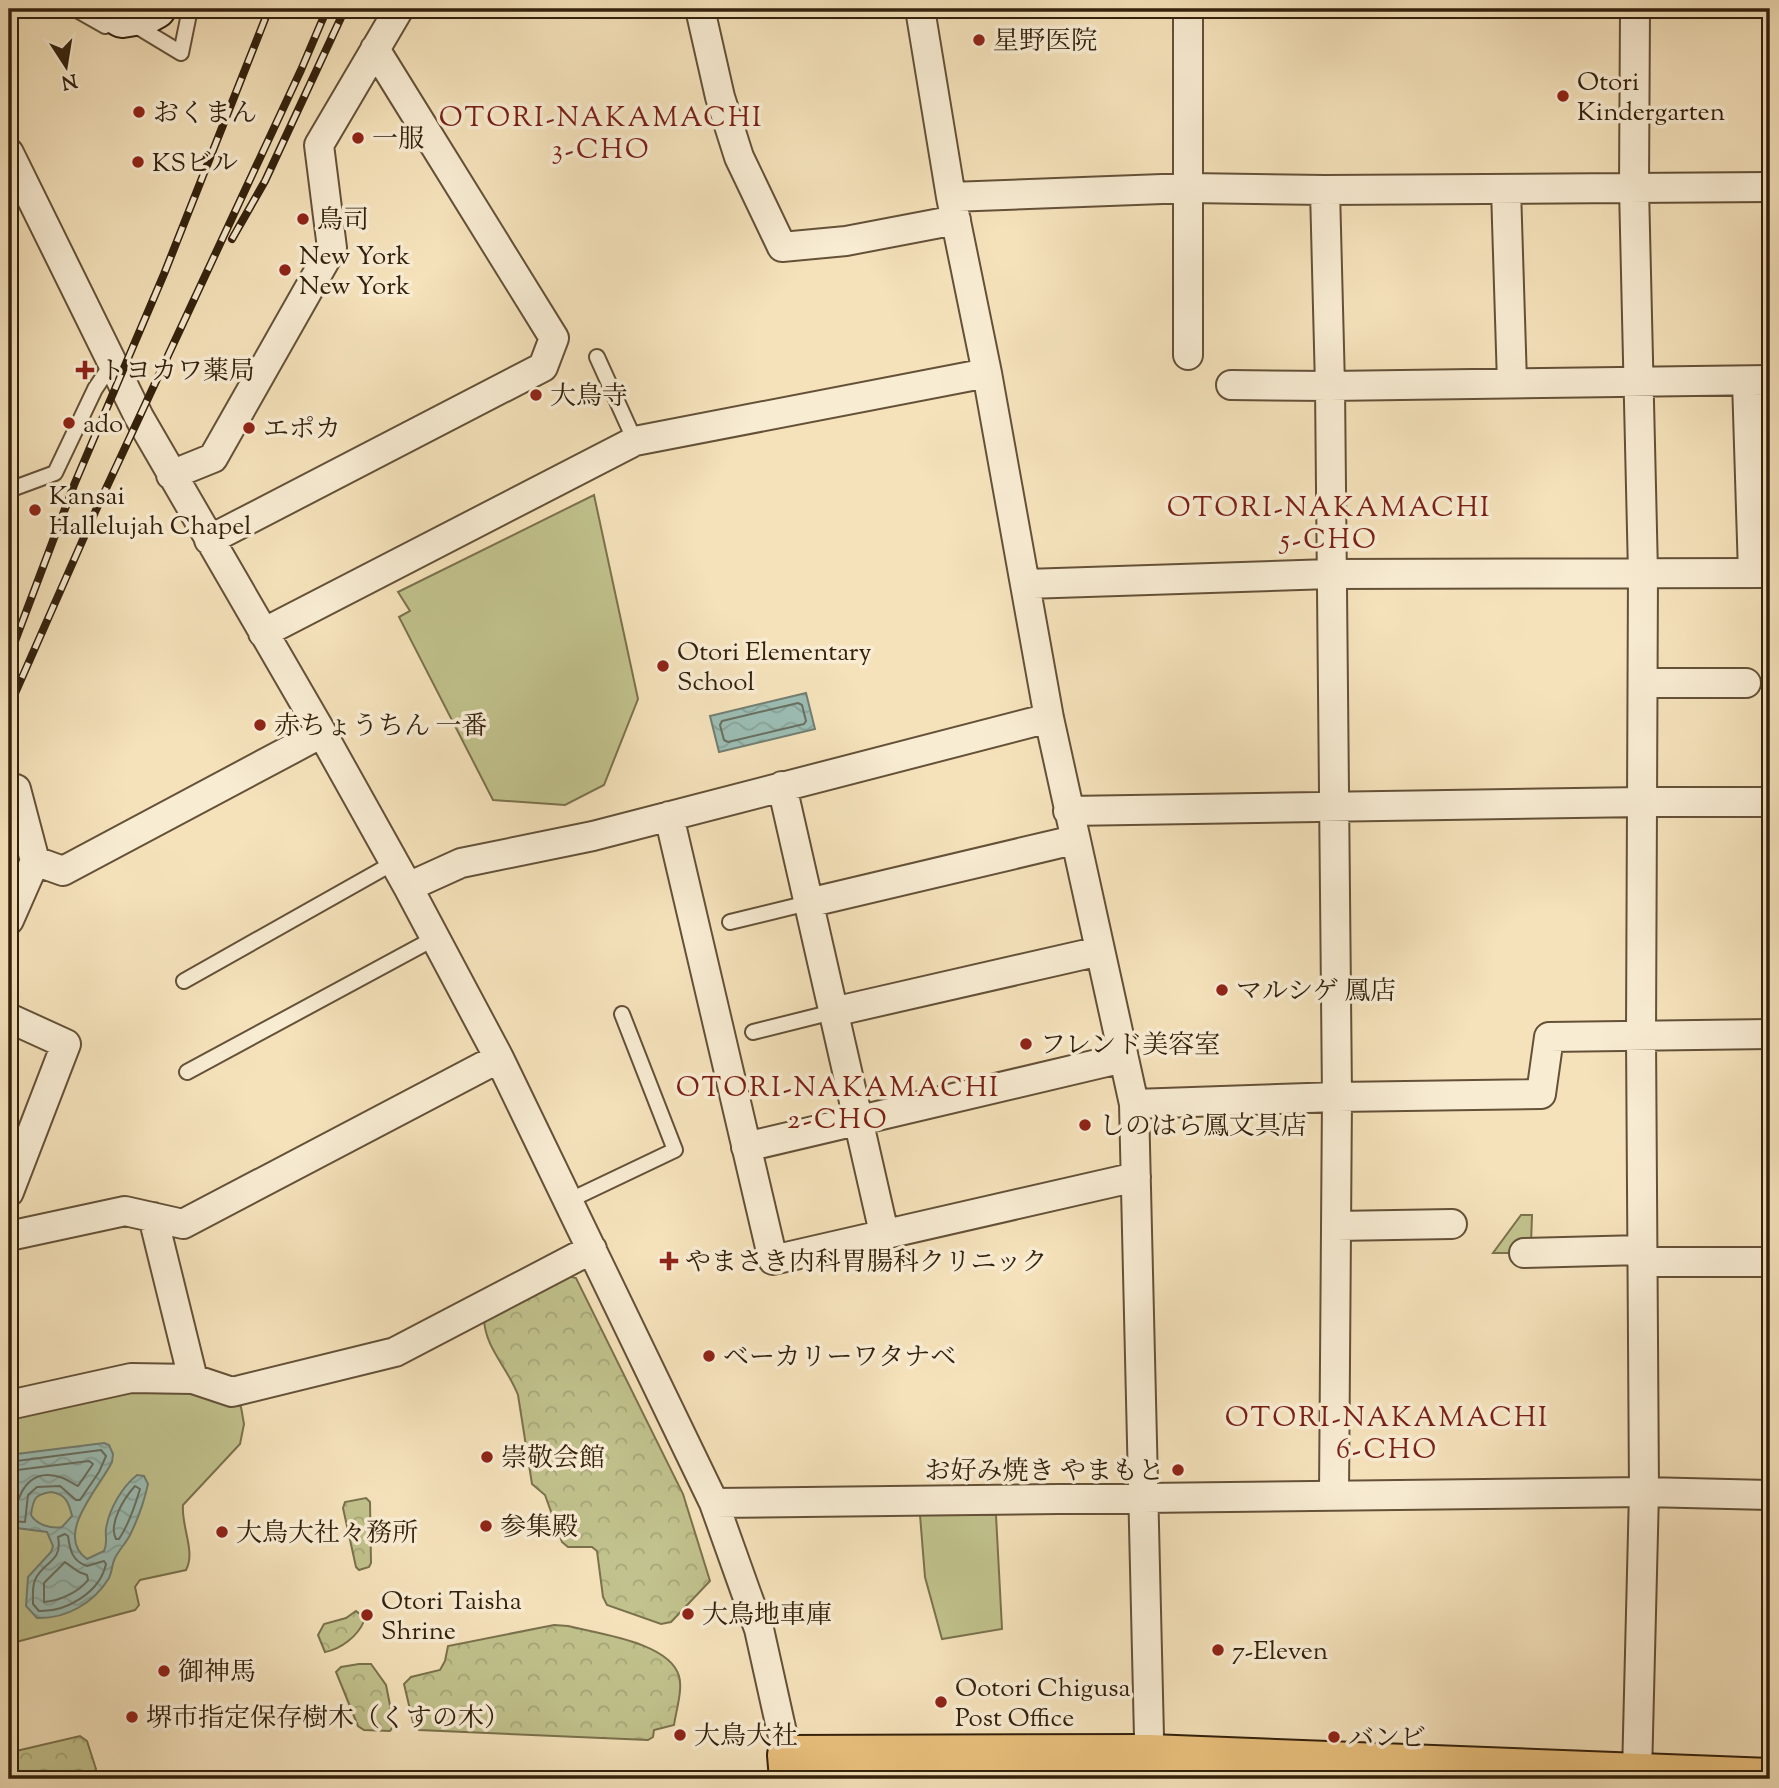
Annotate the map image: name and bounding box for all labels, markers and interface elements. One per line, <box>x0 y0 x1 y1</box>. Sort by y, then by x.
place label: 星野医院 <box>993 24 1097 61</box>
north arrow <box>32 32 102 102</box>
marker: 星野医院 <box>971 32 987 48</box>
text: N <box>59 65 79 95</box>
place label: Otori Kindergarten <box>1577 65 1725 132</box>
marker: Otori Kindergarten <box>1555 88 1571 104</box>
place label: おくまん <box>153 96 257 133</box>
district label: OTORI-NAKAMACHI 3-CHO <box>439 99 763 171</box>
marker: おくまん <box>131 104 147 120</box>
place label: 一服 <box>372 122 424 159</box>
marker: 一服 <box>350 130 366 146</box>
place label: KSビル <box>152 146 238 183</box>
marker: KSビル <box>130 154 146 170</box>
place label: 鳥司 <box>317 203 369 240</box>
marker: 鳥司 <box>295 211 311 227</box>
place label: New York New York <box>299 239 410 306</box>
marker: New York New York <box>277 262 293 278</box>
place label: トヨカワ薬局 <box>99 354 255 391</box>
marker: トヨカワ薬局 <box>77 362 93 378</box>
place label: 大鳥寺 <box>550 379 628 416</box>
marker: 大鳥寺 <box>528 387 544 403</box>
place label: ado <box>83 407 123 444</box>
place label: エポカ <box>263 412 341 449</box>
marker: ado <box>61 415 77 431</box>
marker: エポカ <box>241 420 257 436</box>
place label: Kansai Hallelujah Chapel <box>49 479 252 546</box>
district label: OTORI-NAKAMACHI 5-CHO <box>1167 489 1491 561</box>
marker: Kansai Hallelujah Chapel <box>27 502 43 518</box>
place label: Otori Elementary School <box>677 635 872 702</box>
marker: Otori Elementary School <box>655 658 671 674</box>
place label: 赤ちょうちん 一番 <box>274 709 488 746</box>
marker: 赤ちょうちん 一番 <box>252 717 268 733</box>
place label: マルシゲ 鳳店 <box>1236 974 1396 1011</box>
marker: マルシゲ 鳳店 <box>1214 982 1230 998</box>
place label: フレンド美容室 <box>1040 1028 1220 1065</box>
marker: フレンド美容室 <box>1018 1036 1034 1052</box>
district label: OTORI-NAKAMACHI 2-CHO <box>676 1069 1000 1141</box>
place label: しのはら鳳文具店 <box>1099 1109 1307 1146</box>
marker: しのはら鳳文具店 <box>1077 1117 1093 1133</box>
place label: やまさき内科胃腸科クリニック <box>685 1245 1047 1282</box>
marker: やまさき内科胃腸科クリニック <box>659 1251 679 1271</box>
place label: ベーカリーワタナベ <box>723 1340 956 1377</box>
marker: ベーカリーワタナベ <box>701 1348 717 1364</box>
district label: OTORI-NAKAMACHI 6-CHO <box>1225 1399 1549 1471</box>
place label: 崇敬会館 <box>501 1441 605 1478</box>
marker: 崇敬会館 <box>479 1449 495 1465</box>
place label: お好み焼き やまもと <box>924 1454 1164 1491</box>
marker: お好み焼き やまもと <box>1170 1462 1186 1478</box>
place label: 参集殿 <box>500 1510 578 1547</box>
place label: 大鳥大社々務所 <box>236 1516 418 1553</box>
marker: 参集殿 <box>478 1518 494 1534</box>
marker: 大鳥大社々務所 <box>214 1524 230 1540</box>
place label: Otori Taisha Shrine <box>381 1584 522 1651</box>
place label: 大鳥地車庫 <box>702 1598 832 1635</box>
marker: 大鳥地車庫 <box>680 1606 696 1622</box>
marker: Otori Taisha Shrine <box>359 1607 375 1623</box>
place label: 7-Eleven <box>1232 1634 1328 1671</box>
marker: 7-Eleven <box>1210 1642 1226 1658</box>
place label: 御神馬 <box>178 1655 256 1692</box>
marker: 御神馬 <box>156 1663 172 1679</box>
place label: Ootori Chigusa Post Office <box>955 1671 1130 1738</box>
marker: Ootori Chigusa Post Office <box>933 1694 949 1710</box>
place label: 堺市指定保存樹木（くすの木） <box>146 1701 510 1738</box>
marker: 堺市指定保存樹木（くすの木） <box>124 1709 140 1725</box>
place label: 大鳥大社 <box>694 1719 798 1756</box>
place label: バンビ <box>1348 1721 1426 1758</box>
marker: 大鳥大社 <box>672 1727 688 1743</box>
marker: バンビ <box>1326 1729 1342 1745</box>

